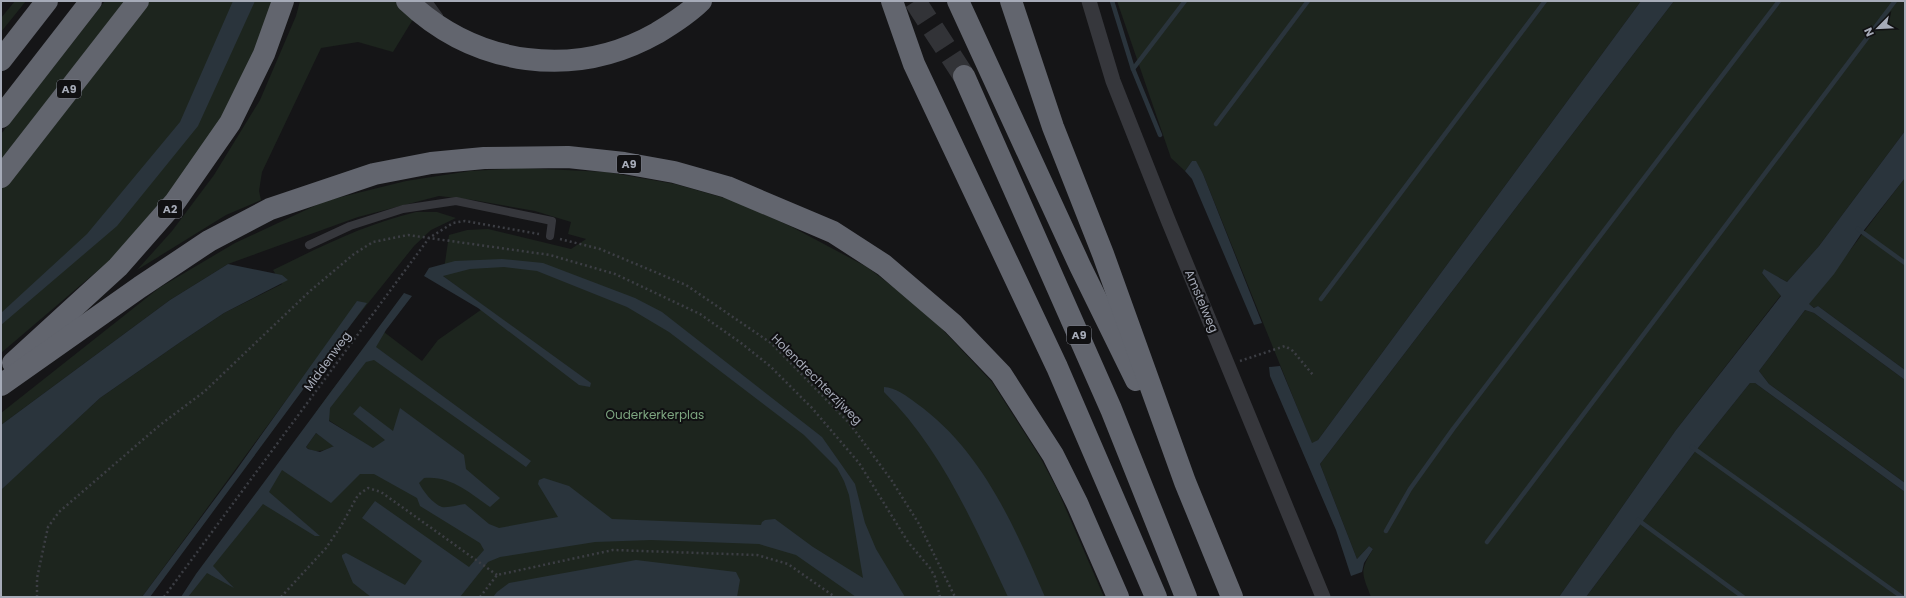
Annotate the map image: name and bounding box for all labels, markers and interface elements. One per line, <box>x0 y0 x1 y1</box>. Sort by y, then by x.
north arrow <box>1858 8 1898 48</box>
text: N <box>1860 25 1878 39</box>
road number: A9 <box>57 80 81 98</box>
road number: A9 <box>617 155 641 173</box>
road number: A2 <box>158 200 182 218</box>
street label: Amstelweg <box>1181 267 1223 335</box>
road number: A9 <box>1067 326 1091 344</box>
street label: Middenweg <box>300 328 354 394</box>
street label: Holendrechterzijweg <box>768 330 866 428</box>
park label: Ouderkerkerplas <box>606 406 704 423</box>

